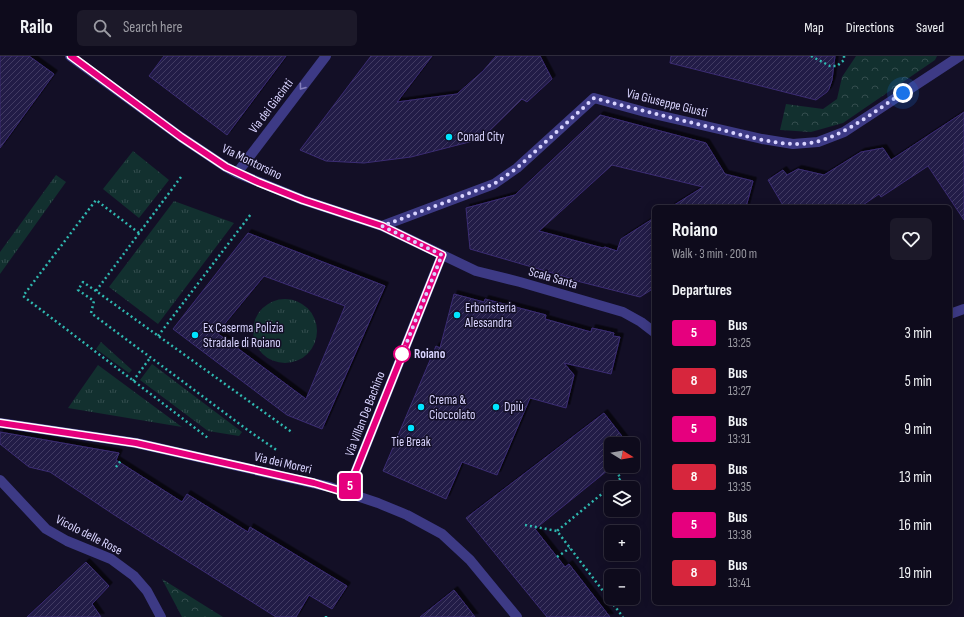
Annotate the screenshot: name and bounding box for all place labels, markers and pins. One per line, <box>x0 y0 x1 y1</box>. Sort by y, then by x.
place label: Conad City <box>457 129 504 145</box>
marker: Conad City <box>444 132 454 142</box>
place label: Erboristeria Alessandra <box>464 300 516 331</box>
marker: Erboristeria Alessandra <box>452 310 462 320</box>
place label: Ex Caserma Polizia Stradale di Roiano <box>203 320 284 351</box>
marker: Ex Caserma Polizia Stradale di Roiano <box>190 330 200 340</box>
marker: Roiano <box>393 345 411 363</box>
place label: Roiano <box>414 346 446 362</box>
place label: Crema & Cioccolato <box>429 392 476 423</box>
place label: Dpiù <box>504 399 524 415</box>
marker: Crema & Cioccolato <box>416 402 426 412</box>
marker: Dpiù <box>491 402 501 412</box>
marker: Tie Break <box>406 423 416 433</box>
place label: Tie Break <box>391 434 431 450</box>

